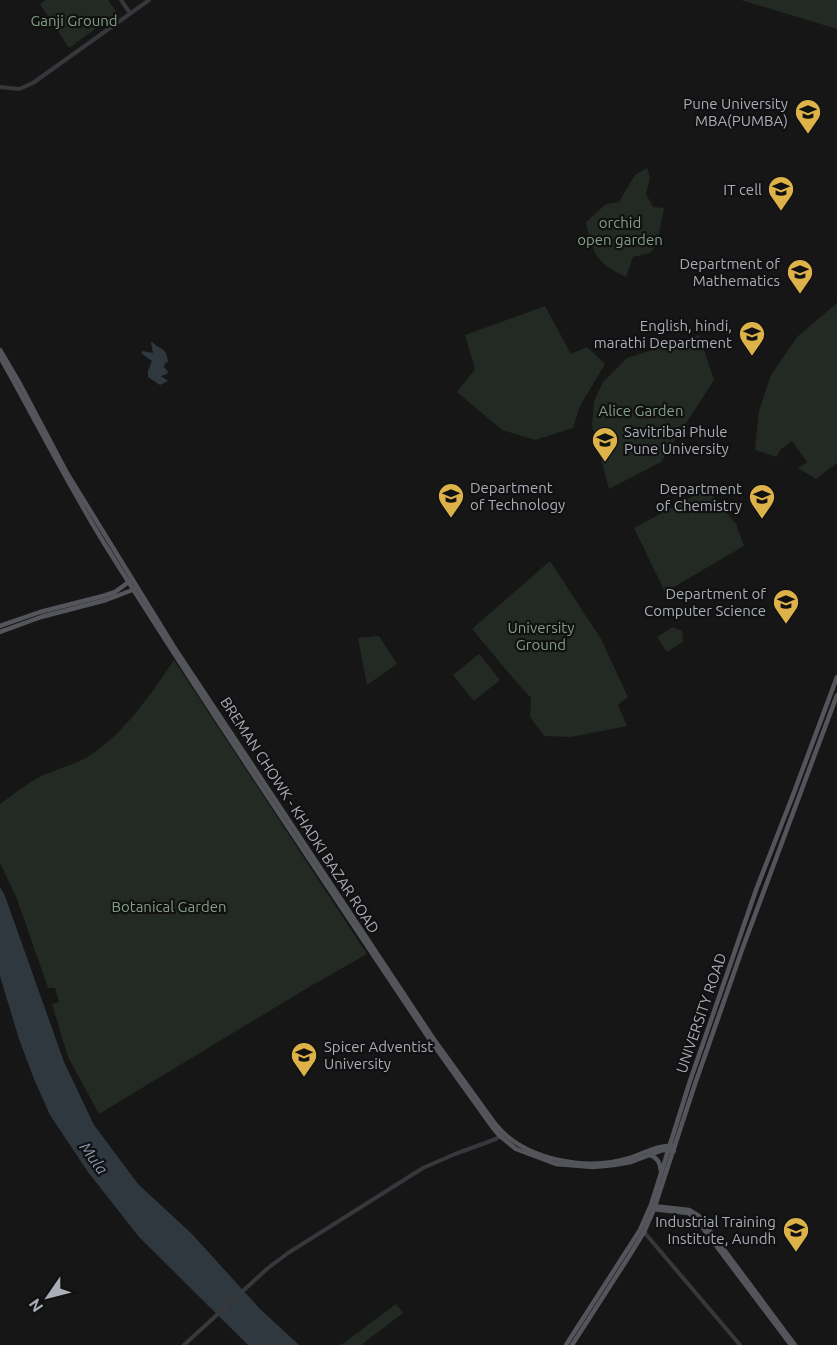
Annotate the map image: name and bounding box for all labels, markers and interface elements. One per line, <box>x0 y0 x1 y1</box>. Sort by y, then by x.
park label: Ganji Ground <box>30 12 118 29</box>
place label: Pune University MBA(PUMBA) <box>683 95 788 129</box>
school or university icon: Pune University MBA(PUMBA) <box>793 97 823 135</box>
school or university icon: IT cell <box>766 174 796 212</box>
place label: IT cell <box>723 181 762 198</box>
park label: orchid open garden <box>577 214 663 248</box>
place label: Department of Mathematics <box>679 255 780 289</box>
school or university icon: Department of Mathematics <box>785 257 815 295</box>
place label: English, hindi, marathi Department <box>594 317 732 351</box>
school or university icon: English, hindi, marathi Department <box>737 319 767 357</box>
park label: Alice Garden <box>599 402 683 419</box>
place label: Savitribai Phule Pune University <box>624 423 729 457</box>
school or university icon: Savitribai Phule Pune University <box>590 425 620 463</box>
place label: Department of Technology <box>470 479 565 513</box>
place label: Department of Chemistry <box>656 480 742 514</box>
school or university icon: Department of Technology <box>436 481 466 519</box>
school or university icon: Department of Chemistry <box>747 482 777 520</box>
place label: Department of Computer Science <box>644 585 766 619</box>
school or university icon: Department of Computer Science <box>771 587 801 625</box>
park label: University Ground <box>508 619 574 653</box>
street label: BREMAN CHOWK - KHADKI BAZAR ROAD <box>217 694 383 936</box>
park label: Botanical Garden <box>111 898 227 915</box>
street label: UNIVERSITY ROAD <box>672 951 730 1075</box>
place label: Spicer Adventist University <box>324 1038 433 1072</box>
school or university icon: Spicer Adventist University <box>289 1040 319 1078</box>
water label: Mula <box>76 1139 112 1178</box>
place label: Industrial Training Institute, Aundh <box>655 1213 776 1247</box>
school or university icon: Industrial Training Institute, Aundh <box>781 1215 811 1253</box>
north arrow <box>18 1267 78 1327</box>
text: N <box>25 1296 47 1316</box>

